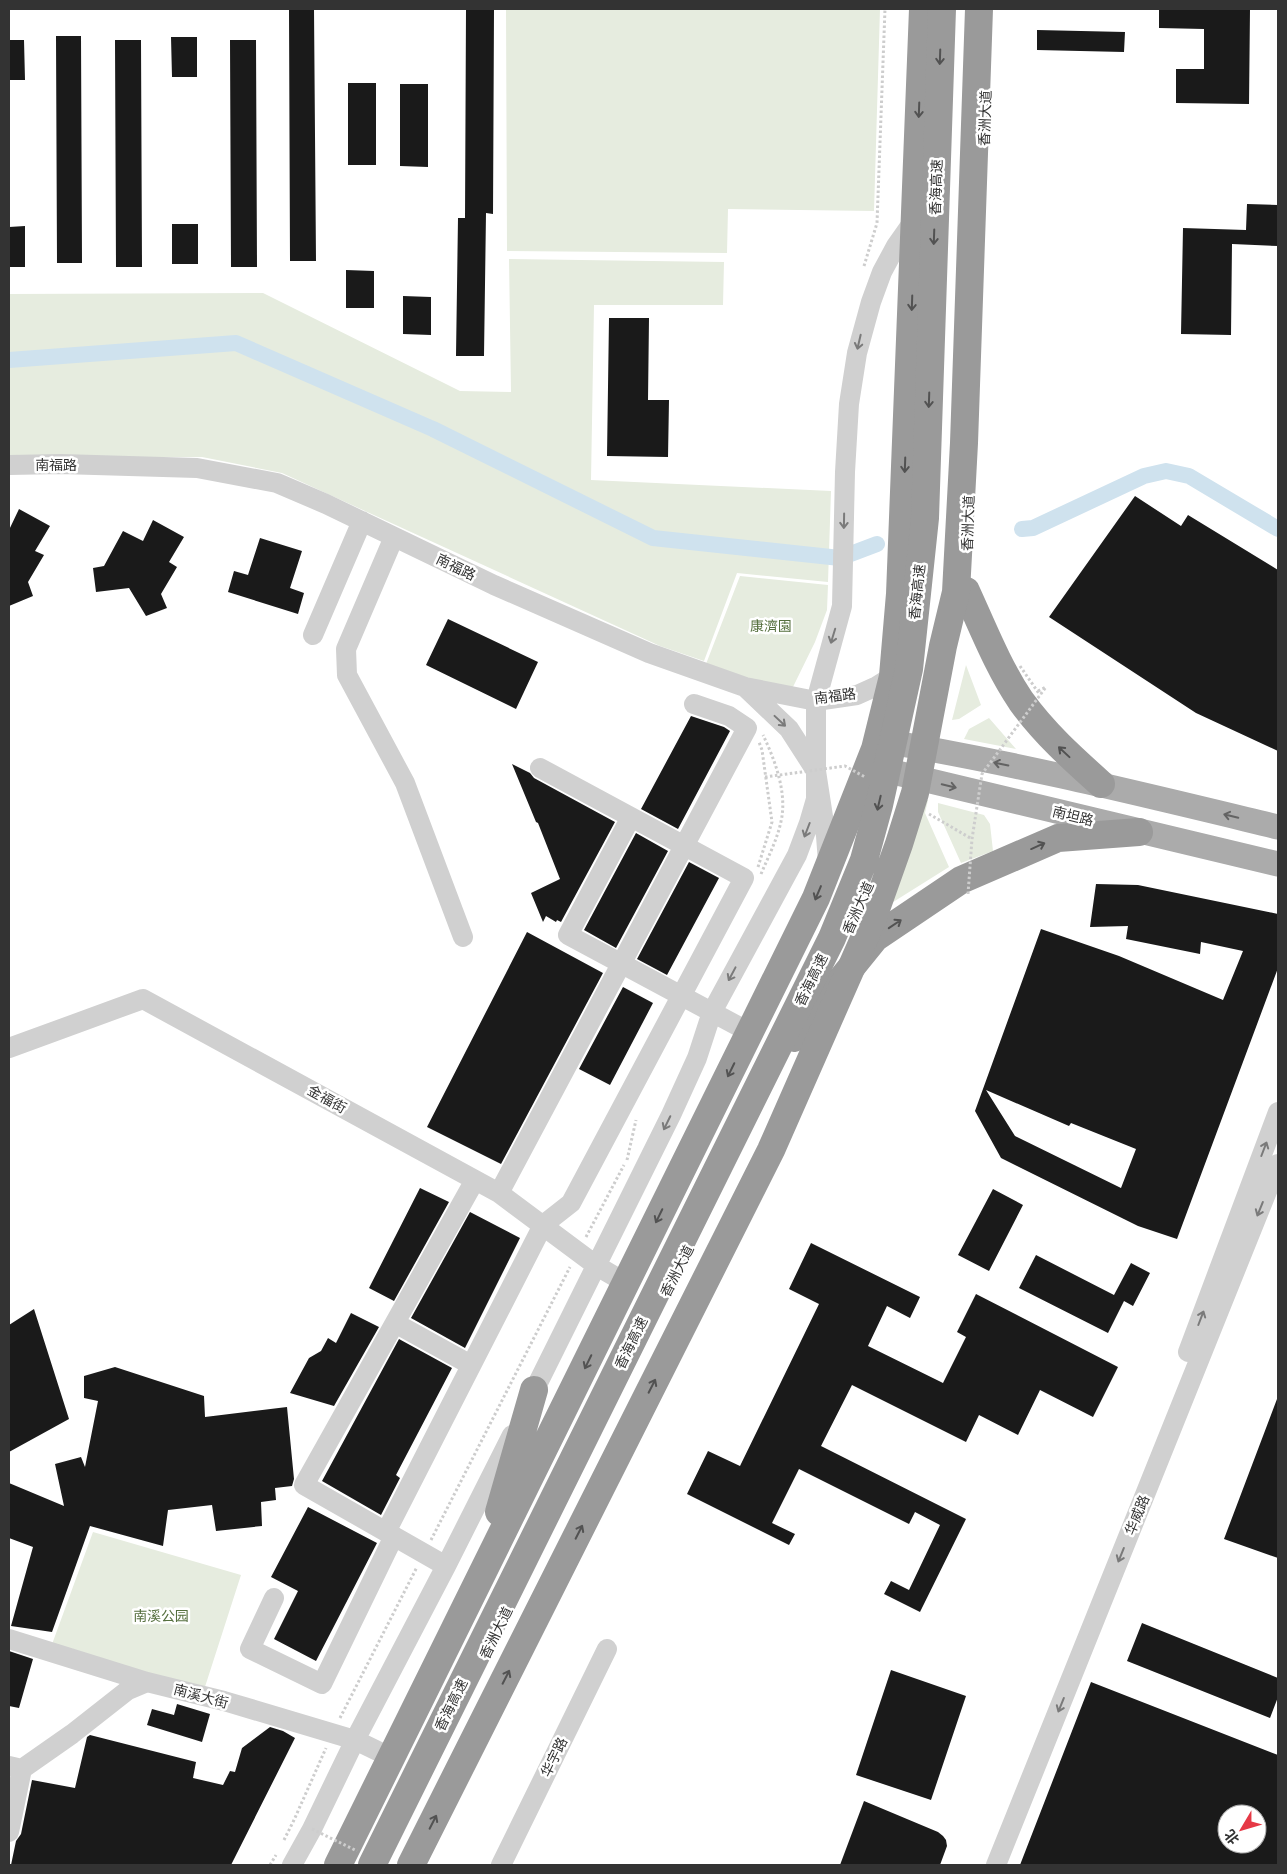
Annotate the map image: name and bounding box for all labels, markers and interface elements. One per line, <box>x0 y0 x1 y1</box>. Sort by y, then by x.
one-way arrow <box>936 49 945 65</box>
street label: 香洲大道 <box>975 90 995 146</box>
one-way arrow <box>915 102 924 118</box>
street label: 香海高速 <box>926 159 946 215</box>
one-way arrow <box>930 229 939 245</box>
one-way arrow <box>907 295 916 311</box>
one-way arrow <box>854 334 863 350</box>
one-way arrow <box>924 392 934 408</box>
street label: 南福路 <box>35 456 77 474</box>
one-way arrow <box>901 457 910 473</box>
street label: 香洲大道 <box>958 495 978 551</box>
one-way arrow <box>839 512 849 529</box>
street label: 南福路 <box>433 550 479 584</box>
street label: 香海高速 <box>905 563 929 621</box>
park label: 康濟園 <box>750 617 792 635</box>
one-way arrow <box>828 628 838 644</box>
street label: 南福路 <box>813 685 857 707</box>
one-way arrow <box>774 715 786 727</box>
one-way arrow <box>1058 746 1071 758</box>
one-way arrow <box>994 758 1010 768</box>
one-way arrow <box>941 782 957 791</box>
one-way arrow <box>874 795 883 811</box>
street label: 南坦路 <box>1050 802 1096 830</box>
one-way arrow <box>1223 811 1239 820</box>
one-way arrow <box>801 822 811 837</box>
one-way arrow <box>1030 841 1045 851</box>
street label: 香洲大道 <box>838 879 878 937</box>
one-way arrow <box>812 885 822 900</box>
one-way arrow <box>888 919 902 929</box>
street label: 香海高速 <box>791 951 831 1009</box>
one-way arrow <box>727 967 737 982</box>
one-way arrow <box>725 1063 735 1078</box>
street label: 金福街 <box>304 1081 350 1117</box>
one-way arrow <box>662 1115 671 1130</box>
one-way arrow <box>1260 1142 1269 1157</box>
one-way arrow <box>1255 1201 1264 1216</box>
one-way arrow <box>654 1208 663 1223</box>
street label: 香洲大道 <box>656 1242 698 1300</box>
one-way arrow <box>1197 1311 1206 1326</box>
street label: 香海高速 <box>611 1314 651 1372</box>
one-way arrow <box>582 1354 592 1369</box>
one-way arrow <box>647 1379 657 1394</box>
street label: 华威路 <box>1121 1492 1153 1538</box>
one-way arrow <box>574 1524 584 1539</box>
one-way arrow <box>1116 1547 1125 1562</box>
street label: 香洲大道 <box>476 1604 516 1662</box>
park label: 南溪公园 <box>133 1607 189 1625</box>
one-way arrow <box>501 1669 511 1684</box>
street label: 香海高速 <box>431 1676 471 1734</box>
street label: 南溪大街 <box>172 1680 230 1712</box>
one-way arrow <box>1055 1698 1064 1713</box>
street label: 华宇路 <box>537 1734 571 1780</box>
north arrow <box>1217 1804 1267 1854</box>
one-way arrow <box>428 1815 438 1830</box>
text: 北 <box>1220 1826 1243 1848</box>

